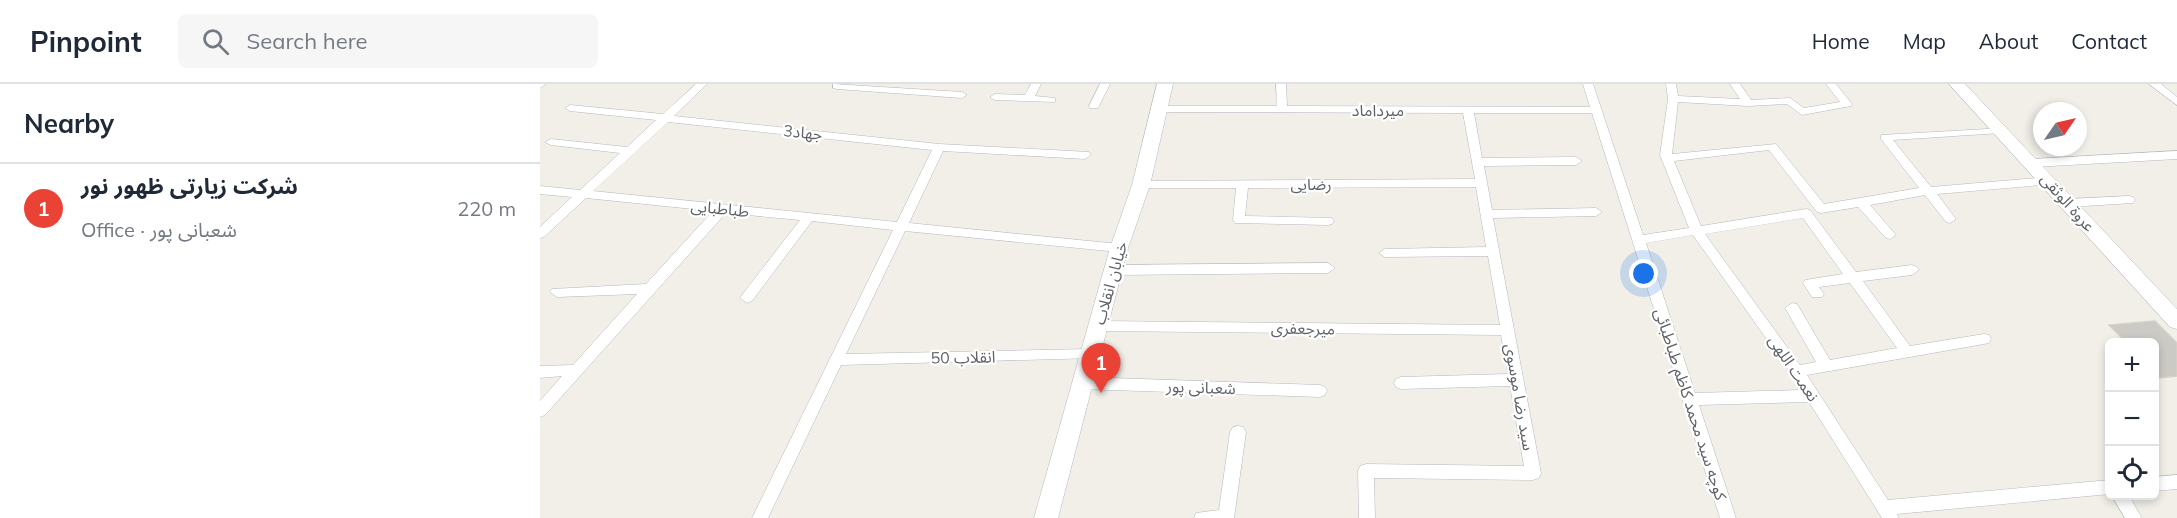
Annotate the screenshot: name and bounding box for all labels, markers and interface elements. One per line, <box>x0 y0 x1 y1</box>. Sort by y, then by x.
search box <box>178 14 598 68</box>
text: Pinpoint <box>30 24 142 59</box>
icon: search <box>199 25 232 58</box>
text: Search here <box>247 27 368 55</box>
text: Home <box>1812 28 1870 54</box>
text: Map <box>1903 28 1946 54</box>
text: About <box>1979 28 2038 54</box>
text: Contact <box>2071 28 2147 54</box>
street label: میرداماد <box>1352 100 1404 120</box>
north arrow <box>2033 102 2087 156</box>
text: Nearby <box>24 107 114 140</box>
street label: جهاد3 <box>782 120 824 144</box>
street label: عروة الوثقی <box>2036 168 2100 236</box>
text: شرکت زیارتی ظهور نور <box>81 172 298 200</box>
street label: رضایی <box>1290 174 1332 194</box>
street label: طباطبایی <box>690 195 750 221</box>
text: 1 <box>38 196 50 221</box>
text: 220 m <box>457 196 516 221</box>
text: Office · شعبانی پور <box>81 217 237 242</box>
street label: خیابان انقلاب <box>1089 239 1131 327</box>
your location <box>1629 259 1658 288</box>
street label: کوچه سید محمد کاظم طباطبائی <box>1648 306 1732 504</box>
street label: میرجعفری <box>1271 317 1335 339</box>
street label: نعمت اللهی <box>1764 331 1824 405</box>
map controls <box>2105 338 2159 500</box>
button: + <box>2105 338 2159 392</box>
street label: سید رضا موسوی <box>1501 342 1539 452</box>
pin: 1 <box>1082 344 1120 393</box>
street label: انقلاب 50 <box>930 346 996 368</box>
street label: شعبانی پور <box>1165 376 1236 399</box>
button: − <box>2105 392 2159 446</box>
button: locate <box>2105 446 2159 500</box>

